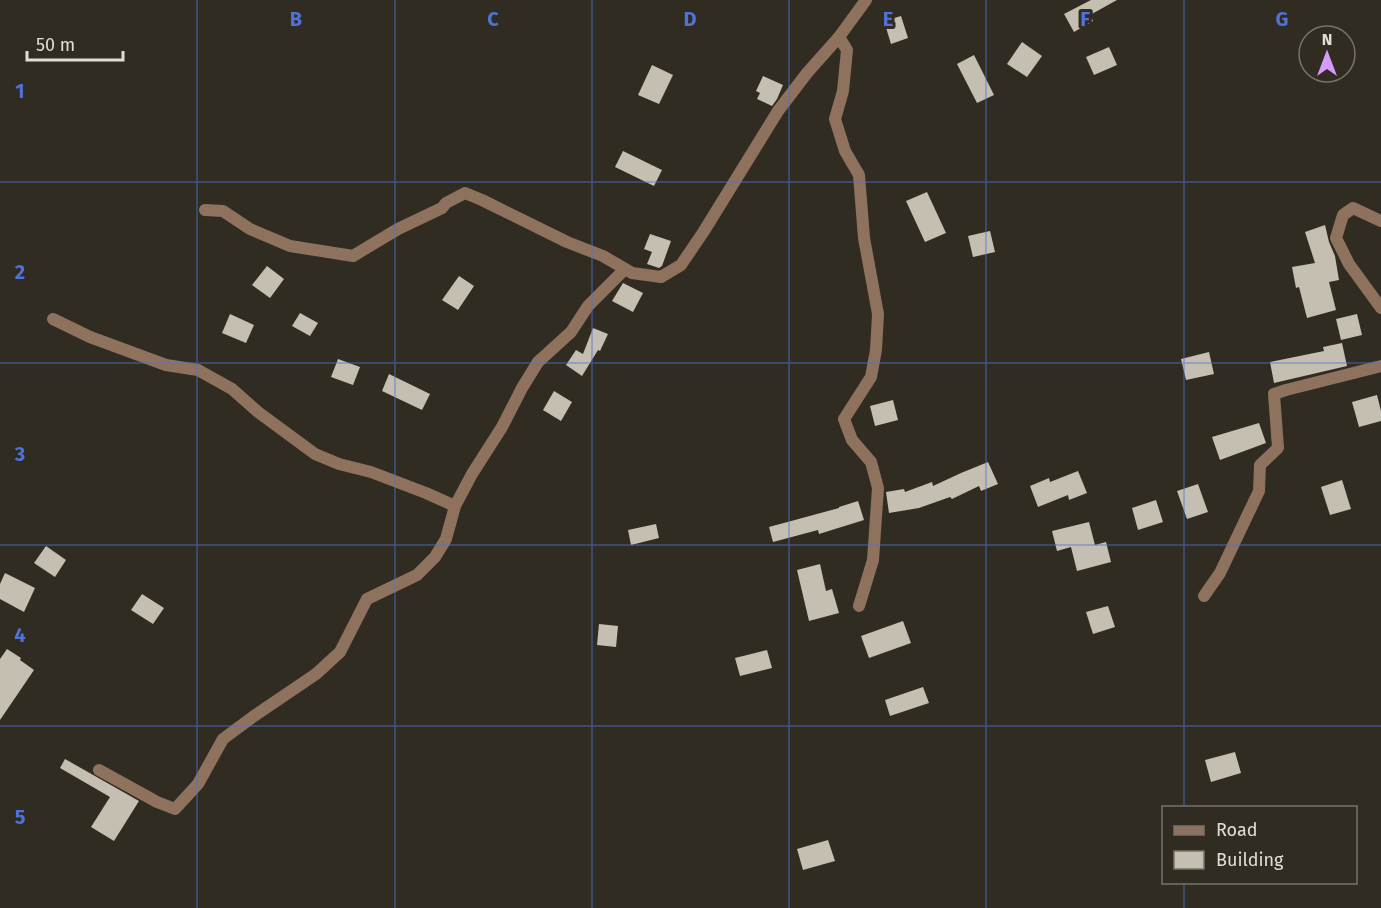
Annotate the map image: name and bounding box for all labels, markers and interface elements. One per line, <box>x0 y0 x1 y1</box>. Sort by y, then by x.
text: B <box>290 7 302 31</box>
text: C <box>487 7 499 31</box>
text: D <box>683 7 697 31</box>
text: E <box>883 7 893 31</box>
text: F <box>1080 7 1090 31</box>
text: G <box>1276 7 1288 31</box>
scale bar <box>27 24 123 62</box>
north arrow <box>1297 24 1357 84</box>
text: N <box>1322 30 1332 49</box>
text: 50 m <box>36 34 75 56</box>
text: 1 <box>15 79 25 103</box>
text: 2 <box>15 260 25 284</box>
text: 3 <box>14 442 25 466</box>
text: 4 <box>14 623 26 647</box>
text: 5 <box>15 805 26 829</box>
legend <box>1162 806 1357 884</box>
text: Road <box>1216 819 1258 841</box>
text: Building <box>1216 849 1284 871</box>

